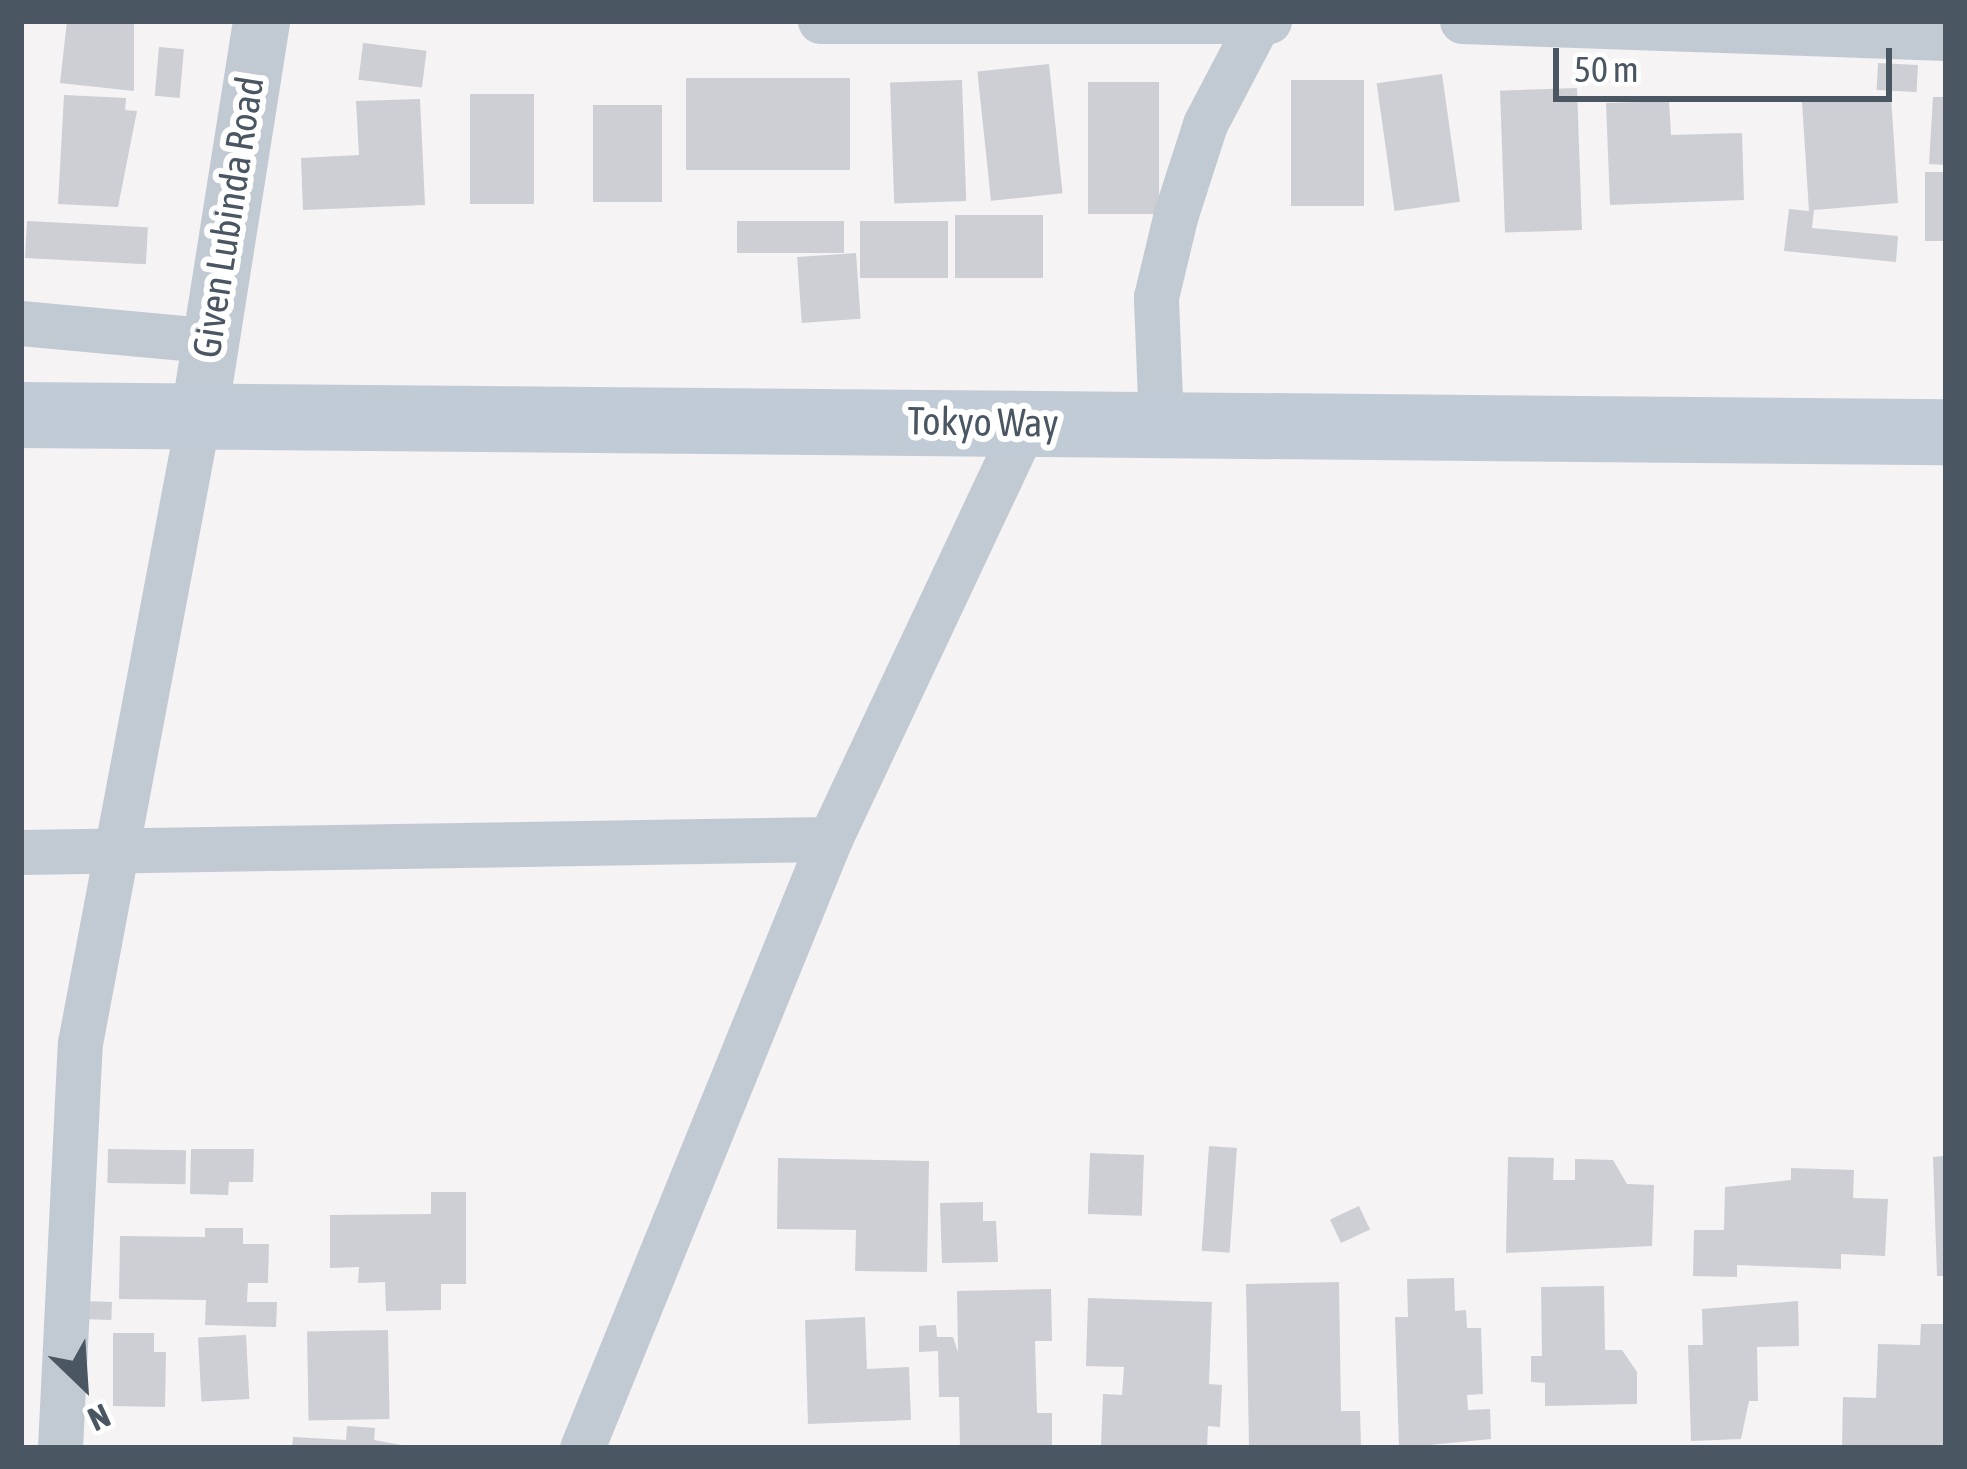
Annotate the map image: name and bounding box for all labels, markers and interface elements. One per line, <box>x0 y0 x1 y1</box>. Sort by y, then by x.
scale bar <box>1559 24 1898 98</box>
text: 50 m <box>1574 48 1639 90</box>
street label: Given Lubinda Road <box>183 73 273 361</box>
street label: Tokyo Way <box>907 397 1059 447</box>
north arrow <box>24 1325 144 1445</box>
text: N <box>82 1396 116 1439</box>

